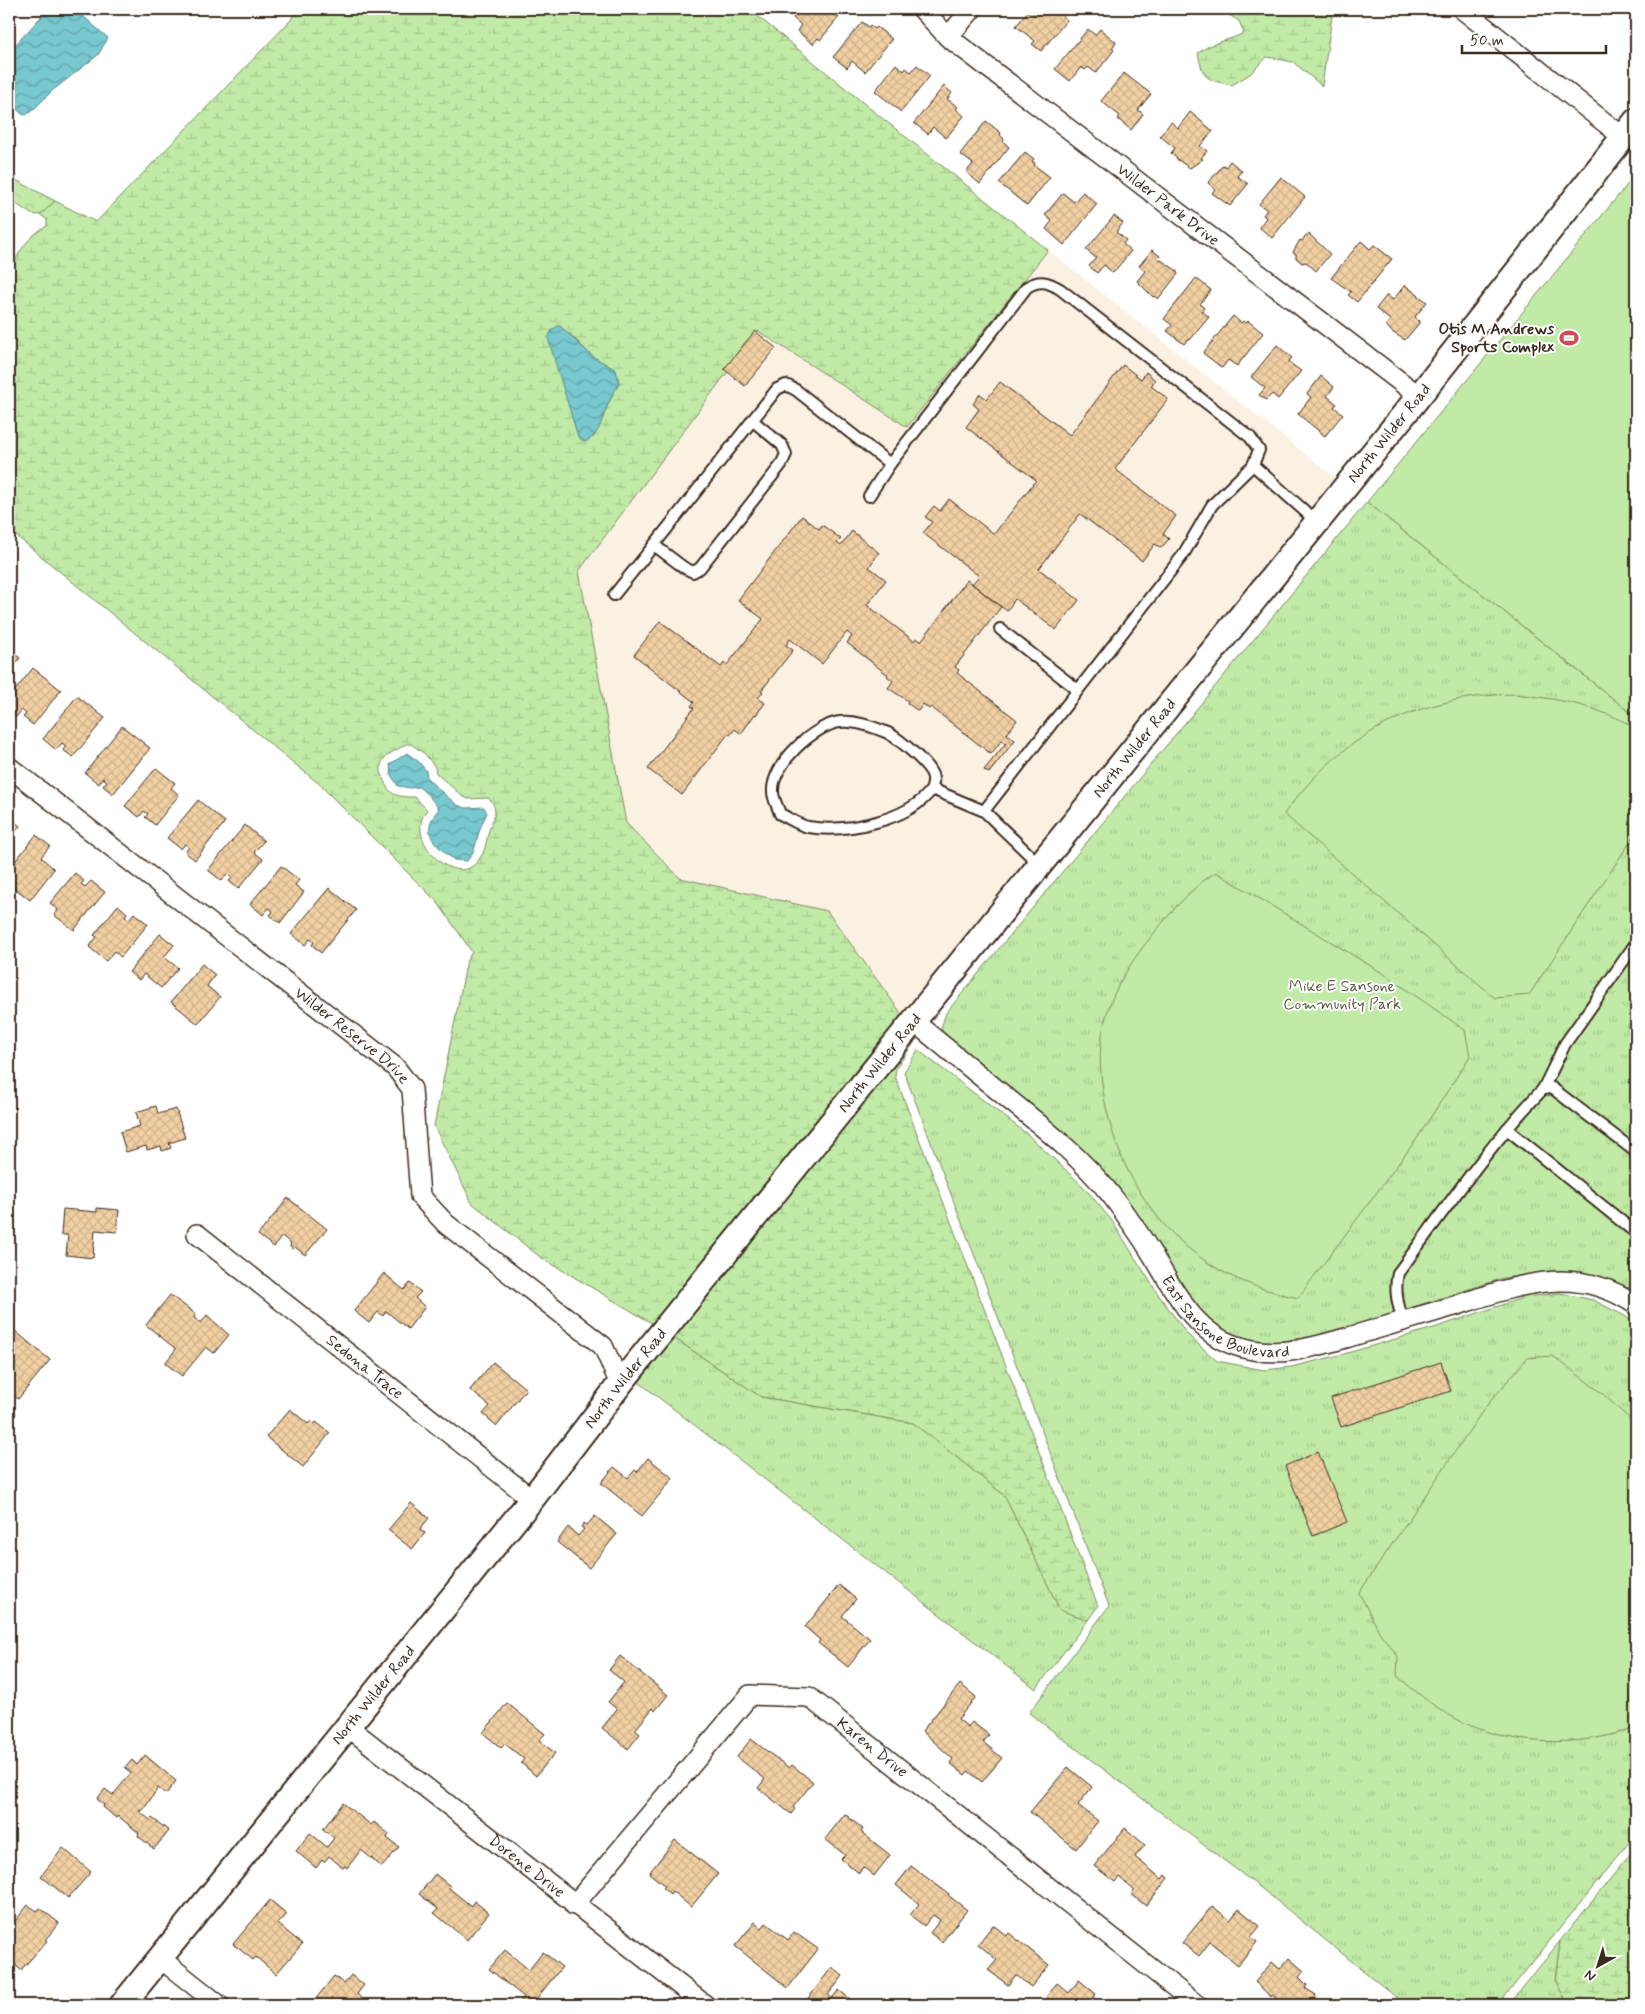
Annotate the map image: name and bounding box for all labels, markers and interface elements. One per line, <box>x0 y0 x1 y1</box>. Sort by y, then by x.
scale bar <box>1462 22 1606 54</box>
text: 50 m <box>1470 31 1504 51</box>
street label: Wilder Park Drive <box>1113 159 1224 251</box>
place label: Otis M Andrews Sports Complex <box>1438 319 1555 358</box>
sports icon: Otis M Andrews Sports Complex <box>1558 327 1580 349</box>
street label: North Wilder Road <box>1342 379 1435 487</box>
street label: North Wilder Road <box>1088 694 1181 802</box>
park label: Mike E Sansone Community Park <box>1283 976 1401 1015</box>
street label: Wilder Reserve Drive <box>290 982 415 1088</box>
street label: North Wilder Road <box>833 1009 926 1117</box>
street label: East Sansone Boulevard <box>1157 1272 1290 1362</box>
street label: North Wilder Road <box>579 1324 671 1433</box>
street label: Sedona Trace <box>322 1330 408 1404</box>
street label: North Wilder Road <box>327 1641 420 1749</box>
street label: Karen Drive <box>832 1713 912 1782</box>
street label: Dorene Drive <box>484 1830 569 1903</box>
north arrow <box>1572 1942 1622 1992</box>
text: N <box>1581 1965 1600 1985</box>

